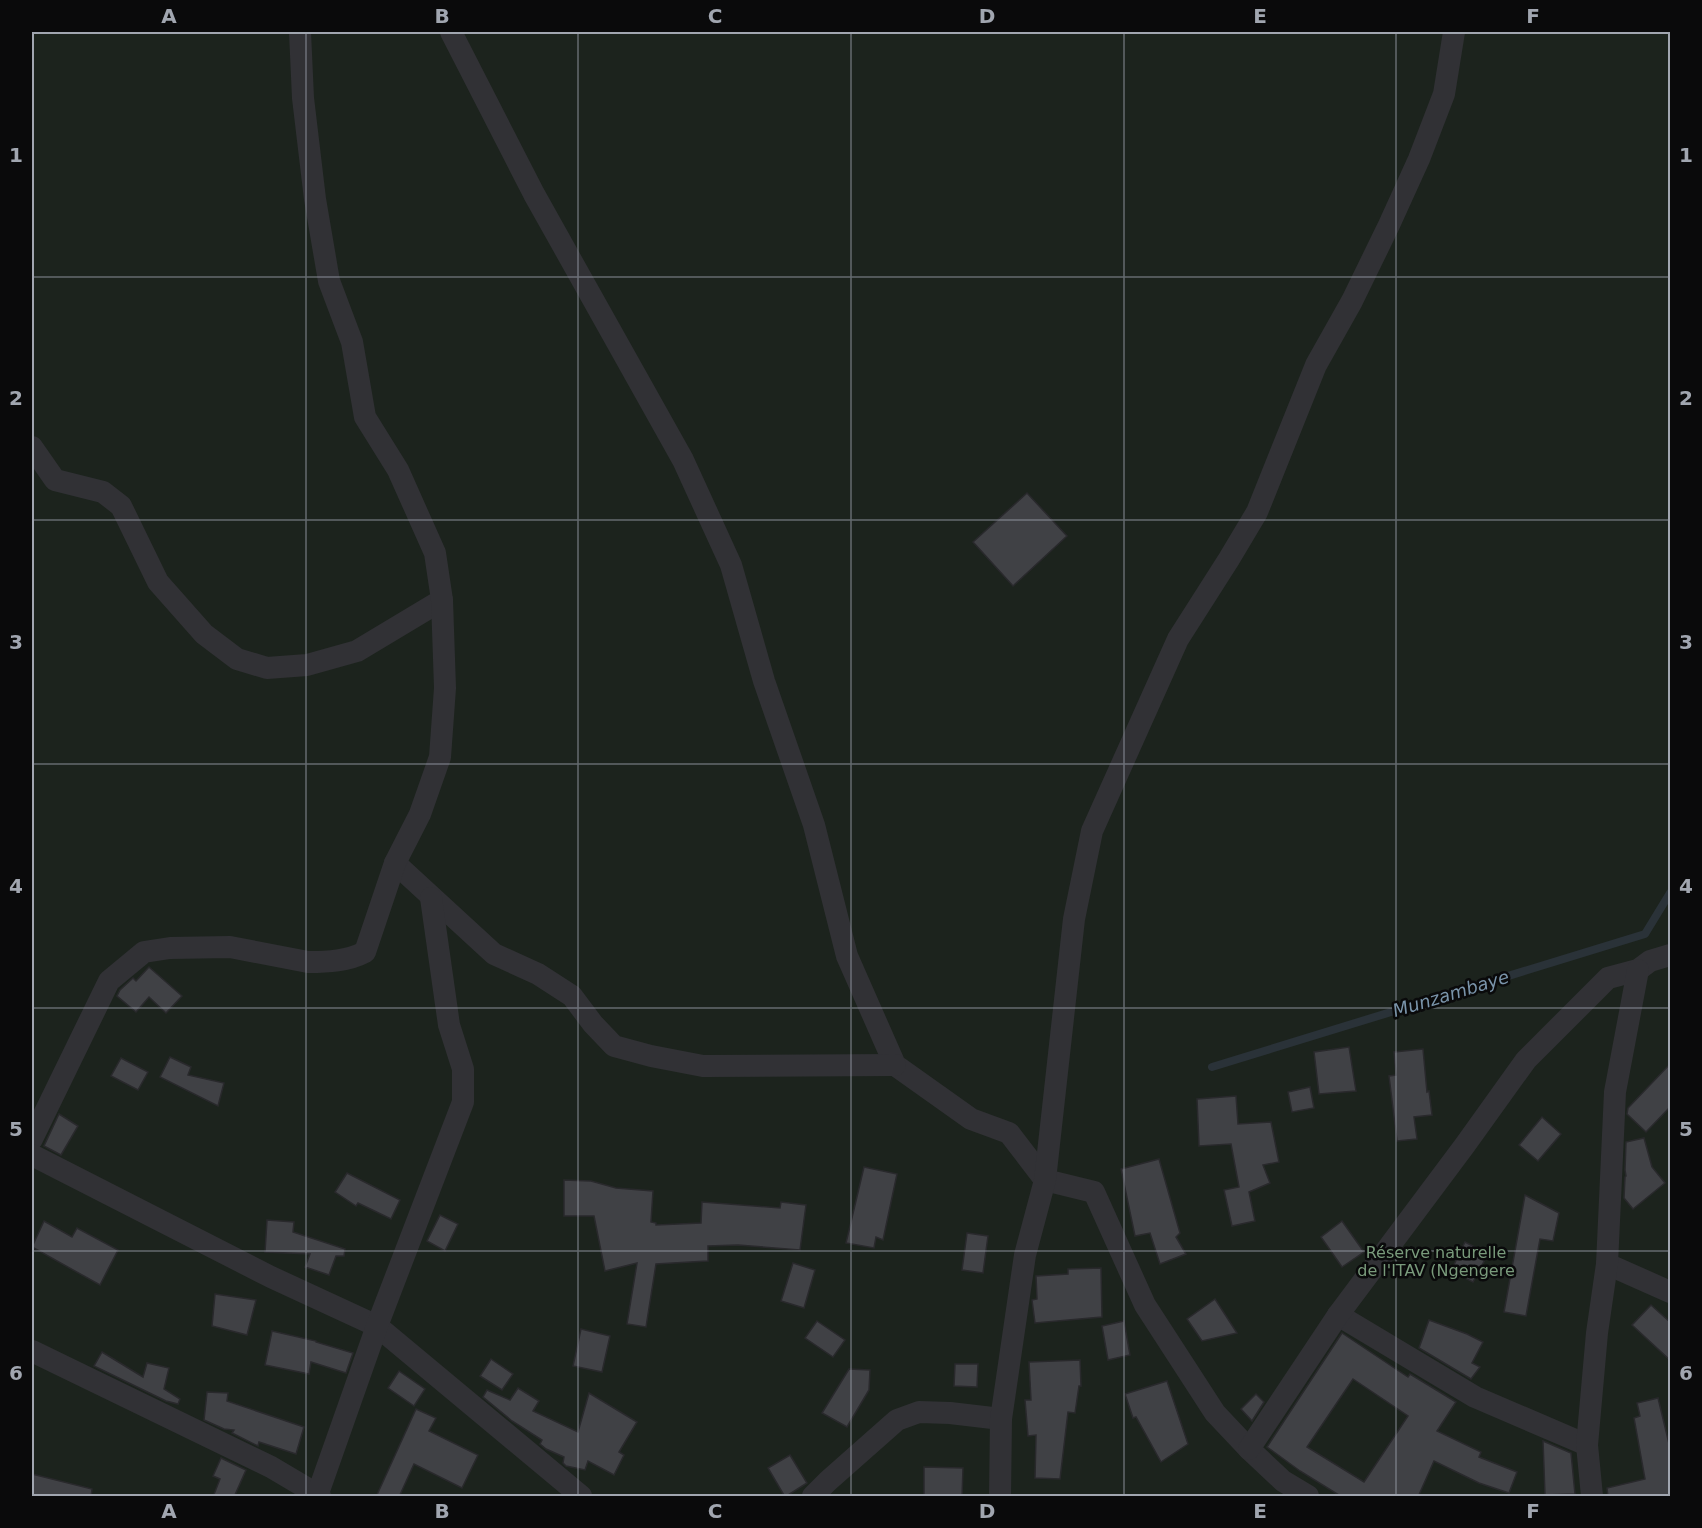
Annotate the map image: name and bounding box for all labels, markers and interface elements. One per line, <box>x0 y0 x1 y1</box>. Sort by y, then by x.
text: A <box>161 4 177 28</box>
text: B <box>434 4 450 28</box>
text: C <box>708 4 722 28</box>
text: D <box>979 4 995 28</box>
text: E <box>1253 4 1267 28</box>
text: F <box>1526 4 1540 28</box>
text: 1 <box>9 143 23 167</box>
text: 1 <box>1679 143 1693 167</box>
text: 2 <box>9 386 23 410</box>
text: 2 <box>1679 386 1693 410</box>
text: 3 <box>9 630 23 654</box>
text: 3 <box>1679 630 1693 654</box>
text: 4 <box>9 874 23 898</box>
text: 4 <box>1679 874 1693 898</box>
water label: Munzambaye <box>1390 966 1512 1021</box>
text: 5 <box>9 1117 23 1141</box>
text: 5 <box>1679 1117 1693 1141</box>
park label: Réserve naturelle de l'ITAV (Ngengere <box>1357 1243 1515 1280</box>
text: 6 <box>9 1361 23 1385</box>
text: 6 <box>1679 1361 1693 1385</box>
text: A <box>161 1499 177 1523</box>
text: B <box>434 1499 450 1523</box>
text: C <box>708 1499 722 1523</box>
text: D <box>979 1499 995 1523</box>
text: E <box>1253 1499 1267 1523</box>
text: F <box>1526 1499 1540 1523</box>

